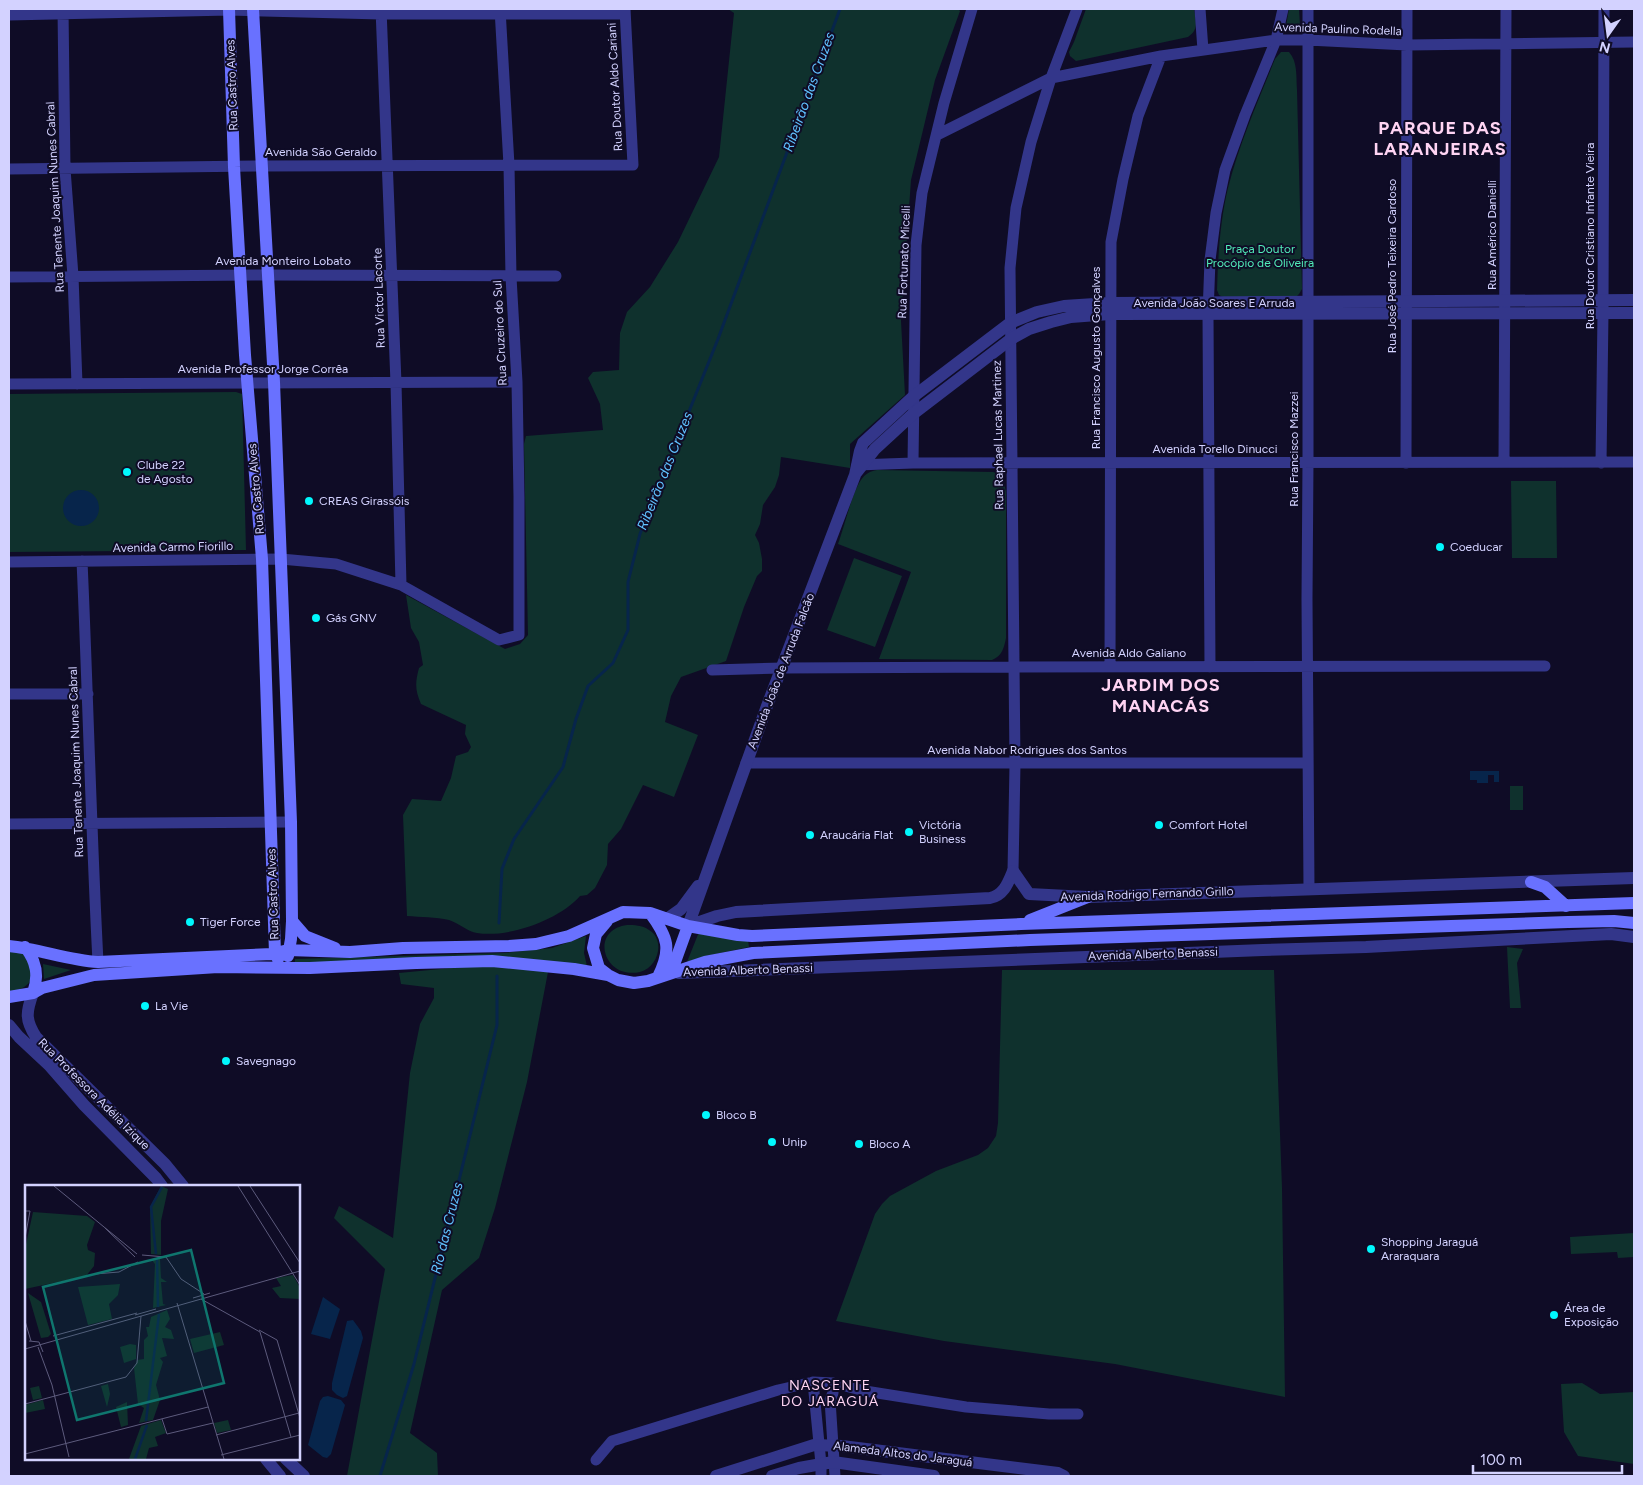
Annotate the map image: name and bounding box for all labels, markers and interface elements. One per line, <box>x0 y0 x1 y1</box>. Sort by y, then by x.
north arrow <box>1583 10 1633 60</box>
street label: Avenida Paulino Rodella <box>1274 20 1402 38</box>
street label: Rua Doutor Aldo Cariani <box>605 22 625 152</box>
water label: Ribeirão das Cruzes <box>779 29 839 154</box>
text: N <box>1598 38 1612 57</box>
street label: Rua Castro Alves <box>223 39 241 131</box>
street label: Rua Tenente Joaquim Nunes Cabral <box>43 101 67 293</box>
district label: PARQUE DAS LARANJEIRAS <box>1373 117 1507 160</box>
street label: Rua Doutor Cristiano Infante Vieira <box>1583 143 1597 329</box>
street label: Avenida São Geraldo <box>265 145 377 159</box>
street label: Rua José Pedro Teixeira Cardoso <box>1385 179 1399 353</box>
street label: Rua Américo Danielli <box>1485 180 1499 290</box>
street label: Rua Fortunato Micelli <box>895 205 913 319</box>
park label: Praça Doutor Procópio de Oliveira <box>1206 242 1314 270</box>
street label: Rua Victor Lacorte <box>370 247 388 348</box>
street label: Avenida Monteiro Lobato <box>215 254 351 268</box>
street label: Rua Francisco Augusto Gonçalves <box>1089 266 1103 449</box>
street label: Rua Cruzeiro do Sul <box>490 280 510 386</box>
street label: Avenida João Soares E Arruda <box>1133 296 1295 310</box>
street label: Rua Raphael Lucas Martinez <box>990 360 1006 510</box>
street label: Avenida Professor Jorge Corrêa <box>178 362 348 376</box>
street label: Rua Francisco Mazzei <box>1287 391 1301 507</box>
water label: Ribeirão das Cruzes <box>634 409 697 533</box>
street label: Avenida Torello Dinucci <box>1152 442 1278 456</box>
street label: Rua Castro Alves <box>245 443 267 535</box>
place label: Clube 22 de Agosto <box>137 458 193 486</box>
marker: Clube 22 de Agosto <box>121 466 133 478</box>
place label: CREAS Girassóis <box>319 494 410 508</box>
marker: CREAS Girassóis <box>303 495 315 507</box>
street label: Avenida Carmo Fiorillo <box>113 539 233 555</box>
place label: Coeducar <box>1450 540 1503 554</box>
marker: Coeducar <box>1434 541 1446 553</box>
street label: Avenida João de Arruda Falcão <box>745 591 817 751</box>
place label: Gás GNV <box>326 611 377 625</box>
marker: Gás GNV <box>310 612 322 624</box>
street label: Avenida Aldo Galiano <box>1072 646 1186 660</box>
street label: Rua Tenente Joaquim Nunes Cabral <box>66 666 86 858</box>
district label: JARDIM DOS MANACÁS <box>1101 674 1221 717</box>
street label: Avenida Nabor Rodrigues dos Santos <box>927 743 1127 757</box>
place label: Victória Business <box>919 818 966 846</box>
place label: Comfort Hotel <box>1169 818 1247 832</box>
marker: Comfort Hotel <box>1153 819 1165 831</box>
marker: Victória Business <box>903 826 915 838</box>
place label: Araucária Flat <box>820 828 894 842</box>
marker: Araucária Flat <box>804 829 816 841</box>
street label: Rua Castro Alves <box>264 848 282 940</box>
street label: Avenida Rodrigo Fernando Grillo <box>1060 884 1234 904</box>
place label: Tiger Force <box>200 915 261 929</box>
marker: Tiger Force <box>184 916 196 928</box>
street label: Avenida Alberto Benassi <box>1088 945 1218 963</box>
street label: Avenida Alberto Benassi <box>683 961 813 979</box>
place label: La Vie <box>155 999 188 1013</box>
marker: La Vie <box>139 1000 151 1012</box>
street label: Rua Professora Adélia Izique <box>35 1035 153 1153</box>
place label: Savegnago <box>236 1054 296 1068</box>
marker: Savegnago <box>220 1055 232 1067</box>
place label: Bloco B <box>716 1108 757 1122</box>
marker: Bloco B <box>700 1109 712 1121</box>
place label: Unip <box>782 1135 807 1149</box>
marker: Unip <box>766 1136 778 1148</box>
place label: Bloco A <box>869 1137 910 1151</box>
marker: Bloco A <box>853 1138 865 1150</box>
water label: Rio das Cruzes <box>427 1180 467 1276</box>
inset map <box>25 1185 300 1460</box>
place label: Shopping Jaraguá Araraquara <box>1381 1235 1478 1263</box>
marker: Shopping Jaraguá Araraquara <box>1365 1243 1377 1255</box>
place label: Área de Exposição <box>1564 1301 1619 1329</box>
marker: Área de Exposição <box>1548 1309 1560 1321</box>
district label: NASCENTE DO JARAGUÁ <box>781 1377 879 1410</box>
street label: Alameda Altos do Jaraguá <box>833 1439 973 1469</box>
scale bar <box>1473 1442 1622 1474</box>
text: 100 m <box>1480 1451 1522 1469</box>

